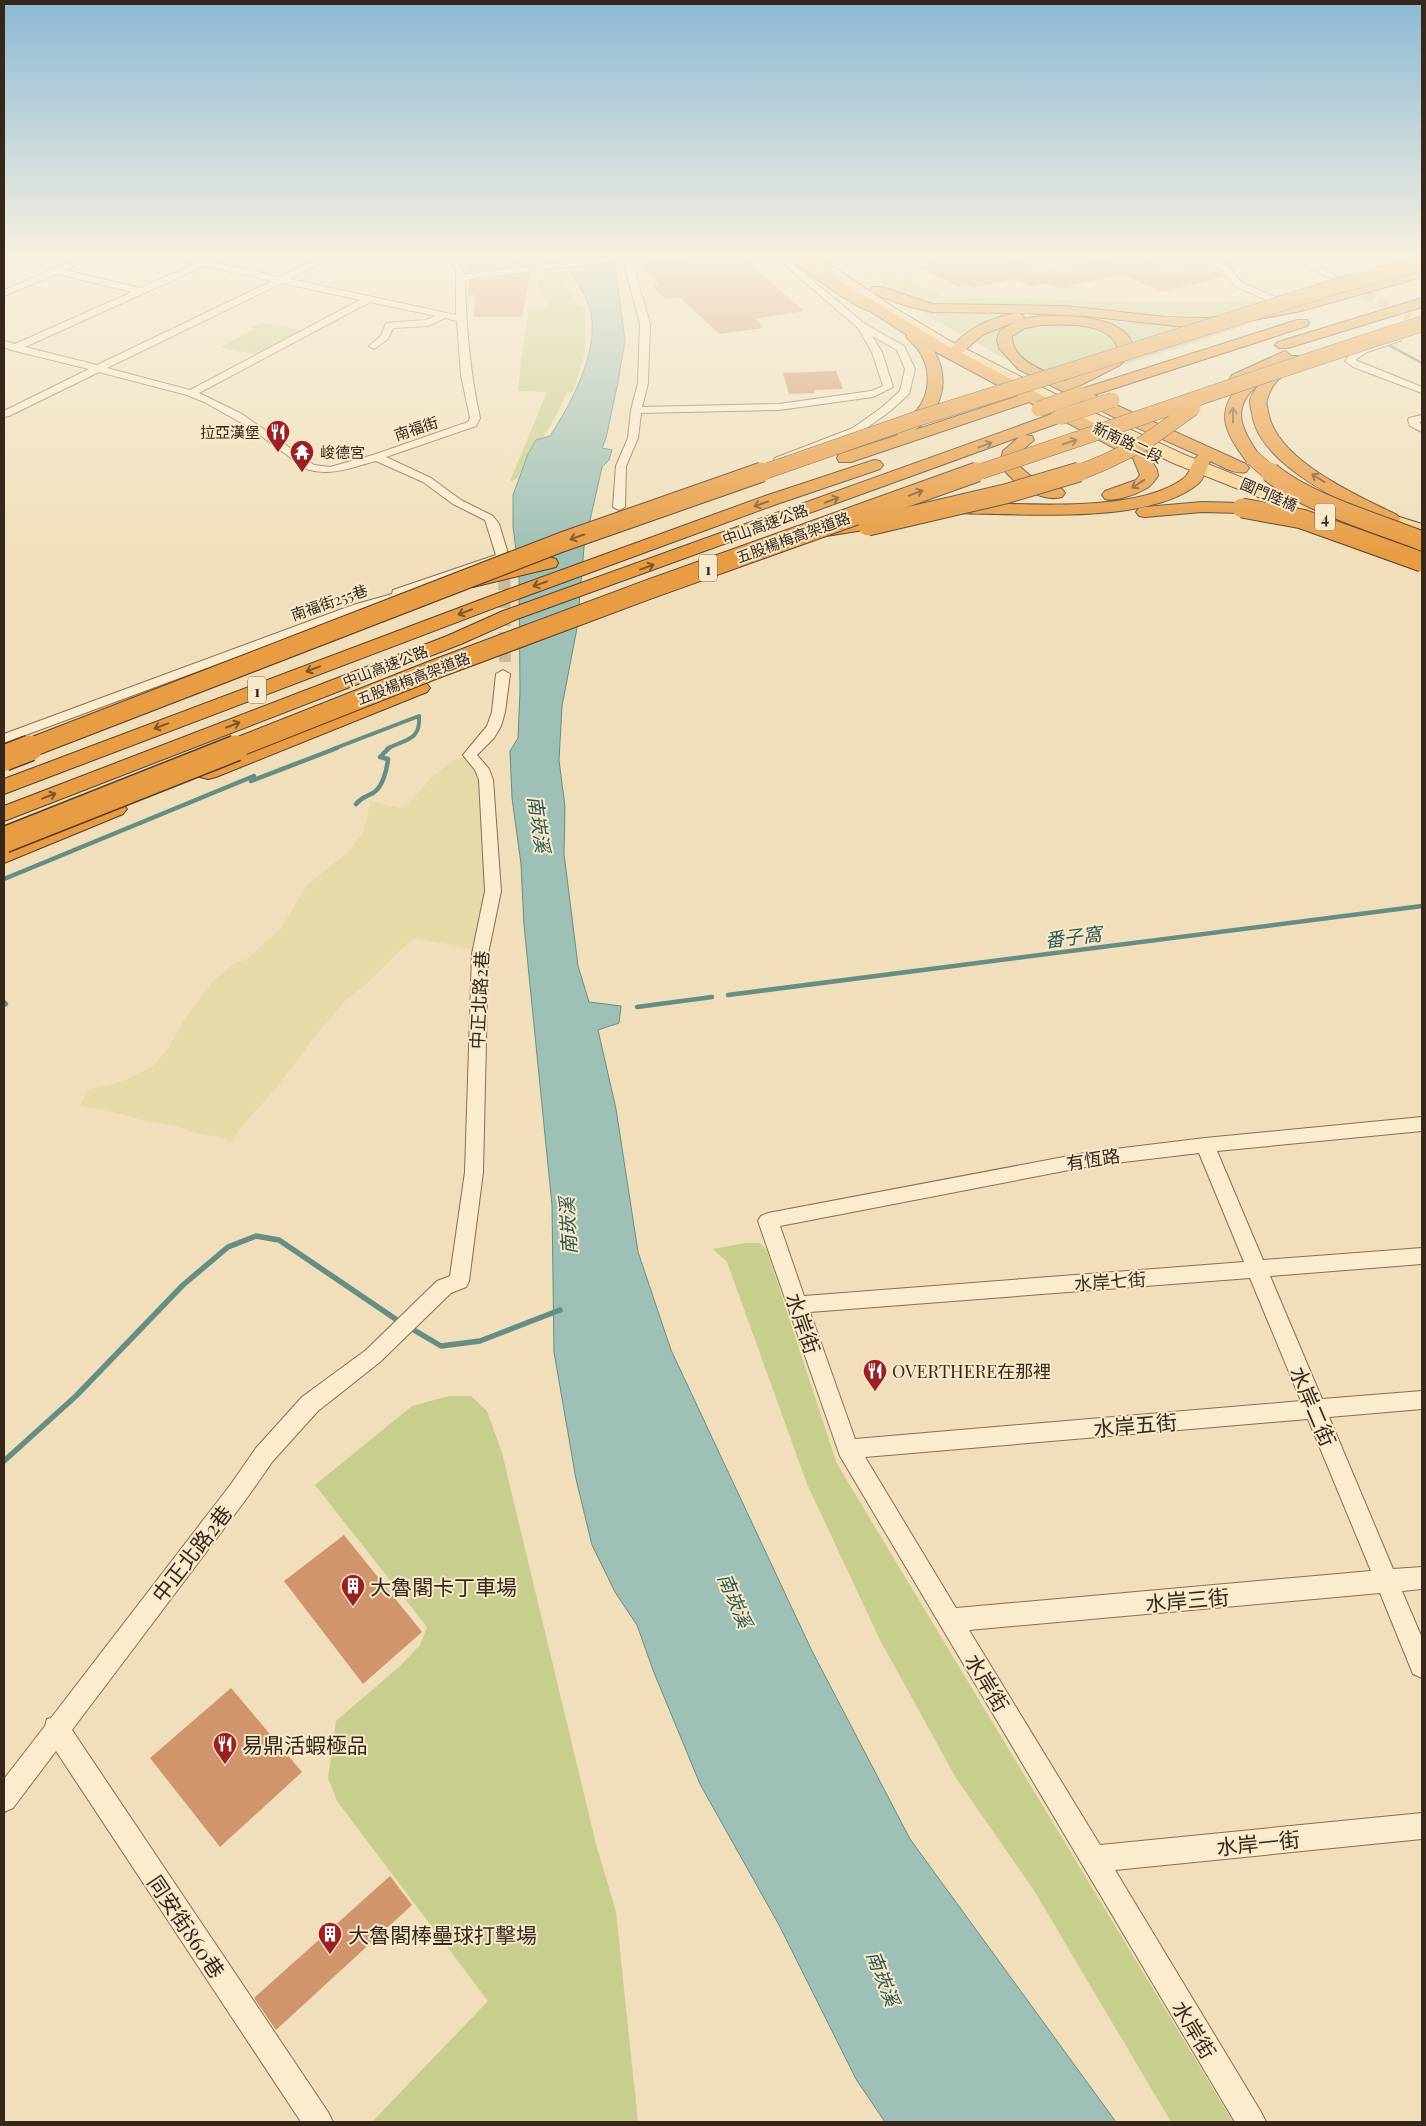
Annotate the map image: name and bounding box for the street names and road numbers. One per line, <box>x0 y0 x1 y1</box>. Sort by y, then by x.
street label: 南福街 <box>392 412 440 444</box>
street label: 新南路二段 <box>1090 417 1166 467</box>
street label: 國門陸橋 <box>1237 473 1301 515</box>
street label: 中山高速公路 <box>719 499 811 549</box>
road number: 4 <box>1315 504 1335 530</box>
street label: 五股楊梅高架道路 <box>733 507 853 567</box>
road number: 1 <box>699 554 717 582</box>
street label: 南福街255巷 <box>288 580 370 624</box>
street label: 中山高速公路 <box>339 641 431 691</box>
street label: 五股楊梅高架道路 <box>353 647 473 709</box>
road number: 1 <box>248 676 266 704</box>
street label: 中正北路2巷 <box>464 950 494 1050</box>
street label: 有恆路 <box>1064 1143 1122 1175</box>
street label: 水岸七街 <box>1073 1267 1147 1295</box>
street label: 水岸街 <box>781 1289 827 1357</box>
street label: 水岸二街 <box>1285 1362 1343 1450</box>
street label: 水岸五街 <box>1092 1406 1178 1442</box>
street label: 中正北路2巷 <box>145 1499 237 1607</box>
street label: 水岸三街 <box>1144 1581 1230 1617</box>
street label: 水岸街 <box>960 1648 1016 1716</box>
street label: 水岸一街 <box>1215 1824 1301 1860</box>
street label: 同安街860巷 <box>142 1869 232 1983</box>
street label: 水岸街 <box>1167 1995 1223 2063</box>

